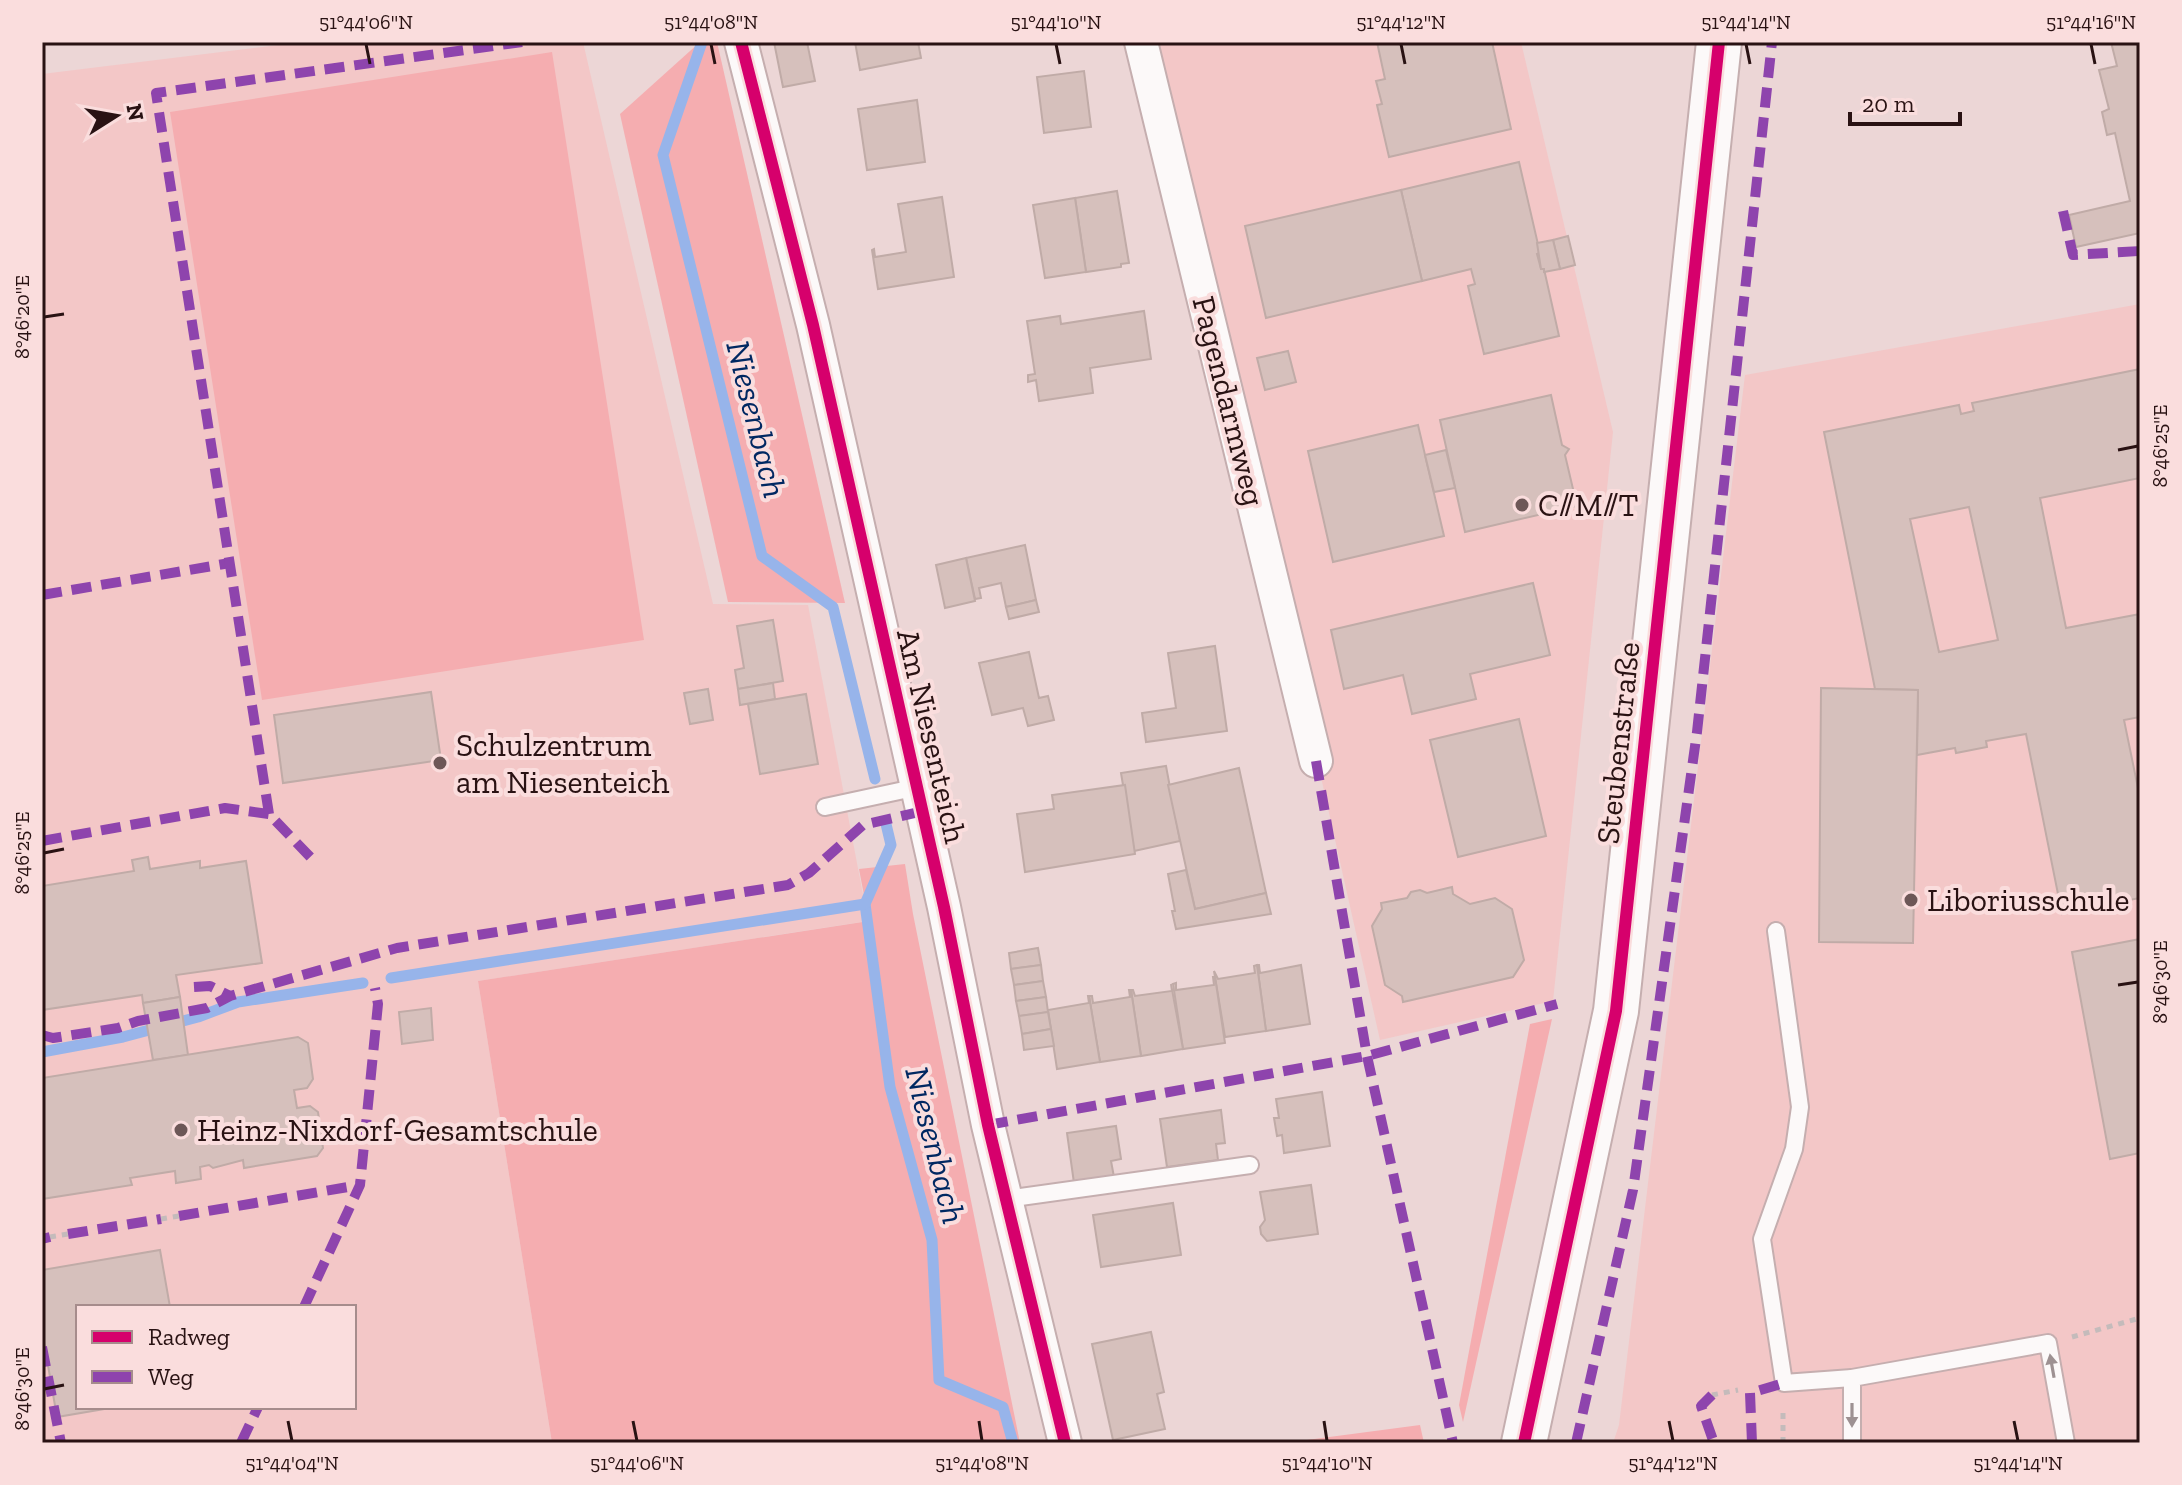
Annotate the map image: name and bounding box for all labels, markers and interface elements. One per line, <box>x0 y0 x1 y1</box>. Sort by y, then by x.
text: 51°44'06"N <box>319 10 413 34</box>
text: 51°44'08"N <box>664 10 758 34</box>
text: 51°44'10"N <box>1011 10 1102 34</box>
text: 51°44'12"N <box>1356 10 1446 34</box>
text: 51°44'14"N <box>1701 10 1791 34</box>
text: 51°44'16"N <box>2046 10 2136 34</box>
north arrow <box>76 76 156 156</box>
scale bar <box>1850 76 1960 126</box>
text: 20 m <box>1862 89 1915 118</box>
text: N <box>120 101 150 123</box>
text: 8°46'20"E <box>10 275 34 359</box>
street label: Pagendarmweg <box>1185 292 1273 510</box>
water label: Niesenbach <box>717 336 796 502</box>
text: 8°46'25"E <box>2148 405 2172 487</box>
place label: C//M//T <box>1538 486 1639 524</box>
marker: C//M//T <box>1513 496 1531 514</box>
street label: Am Niesenteich <box>889 625 975 847</box>
street label: Steubenstraße <box>1588 640 1648 846</box>
place label: Schulzentrum am Niesenteich <box>456 726 669 801</box>
marker: Schulzentrum am Niesenteich <box>431 754 449 772</box>
text: 8°46'25"E <box>10 812 34 894</box>
place label: Liboriusschule <box>1927 881 2130 919</box>
marker: Liboriusschule <box>1902 891 1920 909</box>
text: 8°46'30"E <box>2148 940 2172 1024</box>
water label: Niesenbach <box>896 1062 975 1228</box>
place label: Heinz-Nixdorf-Gesamtschule <box>197 1111 598 1149</box>
marker: Heinz-Nixdorf-Gesamtschule <box>172 1121 190 1139</box>
legend <box>76 1305 356 1409</box>
text: Radweg <box>148 1322 230 1351</box>
text: 8°46'30"E <box>10 1347 34 1431</box>
one-way arrow <box>2046 1354 2058 1379</box>
text: Weg <box>148 1362 194 1391</box>
one-way arrow <box>1846 1403 1859 1428</box>
text: 51°44'04"N <box>245 1451 339 1475</box>
text: 51°44'06"N <box>590 1451 684 1475</box>
text: 51°44'08"N <box>935 1451 1029 1475</box>
text: 51°44'10"N <box>1282 1451 1373 1475</box>
text: 51°44'12"N <box>1628 1451 1718 1475</box>
text: 51°44'14"N <box>1973 1451 2063 1475</box>

